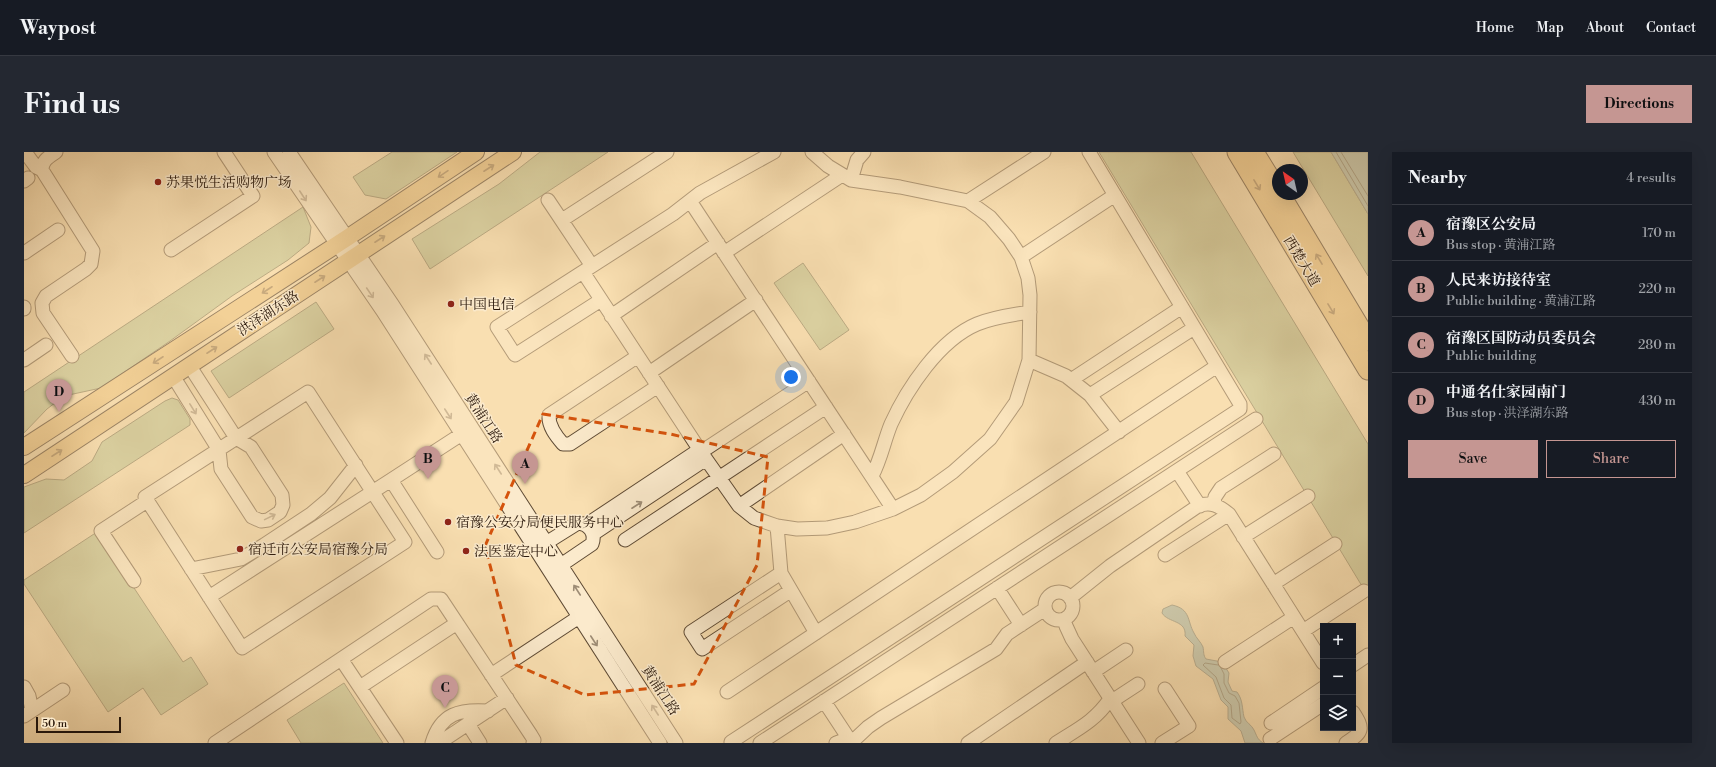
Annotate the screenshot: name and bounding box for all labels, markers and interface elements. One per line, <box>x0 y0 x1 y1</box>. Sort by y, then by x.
text: Waypost <box>20 16 96 40</box>
text: Home <box>1476 19 1514 37</box>
text: Map <box>1536 19 1564 37</box>
text: About <box>1586 19 1624 37</box>
text: Contact <box>1646 19 1696 37</box>
button: Directions <box>1586 85 1692 123</box>
text: Find us <box>24 87 120 122</box>
one-way arrow <box>483 164 494 172</box>
north arrow <box>1272 164 1308 200</box>
text: Nearby <box>1408 167 1467 189</box>
one-way arrow <box>438 170 449 178</box>
text: 4 results <box>1626 170 1676 186</box>
place label: 苏果悦生活购物广场 <box>166 174 292 192</box>
marker: 苏果悦生活购物广场 <box>153 177 163 187</box>
one-way arrow <box>1253 179 1261 191</box>
one-way arrow <box>300 190 308 202</box>
text: 宿豫区公安局 <box>1446 215 1536 234</box>
text: A <box>1416 225 1426 241</box>
text: 170 m <box>1642 225 1676 241</box>
street label: 西楚大道 <box>1279 233 1323 290</box>
one-way arrow <box>375 235 386 243</box>
text: Bus stop · 黄浦江路 <box>1446 237 1556 253</box>
one-way arrow <box>1315 254 1323 265</box>
text: 人民来访接待室 <box>1446 271 1551 290</box>
one-way arrow <box>314 275 325 283</box>
text: B <box>1416 281 1426 297</box>
text: 220 m <box>1638 281 1676 297</box>
one-way arrow <box>262 286 273 294</box>
street label: 洪泽湖东路 <box>234 287 303 340</box>
one-way arrow <box>366 287 374 298</box>
text: Public building · 黄浦江路 <box>1446 293 1596 309</box>
place label: 中国电信 <box>459 296 515 314</box>
marker: 中国电信 <box>446 299 456 309</box>
one-way arrow <box>1328 303 1336 315</box>
text: 宿豫区国防动员委员会 <box>1446 329 1596 348</box>
text: C <box>1416 337 1426 353</box>
text: 280 m <box>1638 337 1676 353</box>
one-way arrow <box>206 346 218 354</box>
text: Public building <box>1446 348 1536 364</box>
one-way arrow <box>424 354 432 365</box>
one-way arrow <box>152 357 164 365</box>
your location <box>781 367 801 387</box>
pin: D <box>46 379 72 412</box>
text: 中通名仕家园南门 <box>1446 383 1566 402</box>
street label: 黄浦江路 <box>460 390 506 447</box>
text: D <box>1416 393 1426 409</box>
text: 430 m <box>1638 393 1676 409</box>
one-way arrow <box>190 403 198 415</box>
text: Bus stop · 洪泽湖东路 <box>1446 405 1569 421</box>
one-way arrow <box>444 408 452 419</box>
button: Save <box>1408 440 1538 478</box>
button: Share <box>1546 440 1676 478</box>
pin: B <box>415 446 441 479</box>
one-way arrow <box>51 449 62 457</box>
pin: A <box>512 451 538 484</box>
one-way arrow <box>494 464 502 475</box>
one-way arrow <box>631 501 642 509</box>
one-way arrow <box>264 513 276 520</box>
place label: 宿豫公安分局便民服务中心 <box>456 514 624 532</box>
marker: 宿豫公安分局便民服务中心 <box>443 517 453 527</box>
place label: 宿迁市公安局宿豫分局 <box>248 541 388 559</box>
place label: 法医鉴定中心 <box>474 543 558 561</box>
marker: 宿迁市公安局宿豫分局 <box>235 544 245 554</box>
marker: 法医鉴定中心 <box>461 546 471 556</box>
one-way arrow <box>572 584 581 595</box>
map controls <box>1320 623 1356 731</box>
button: + <box>1320 623 1356 659</box>
one-way arrow <box>590 635 598 646</box>
button: − <box>1320 659 1356 695</box>
street label: 黄浦江路 <box>637 662 683 719</box>
pin: C <box>432 675 458 708</box>
button: layers <box>1320 695 1356 731</box>
one-way arrow <box>651 705 659 716</box>
scale bar <box>36 715 121 734</box>
text: 50 m <box>42 717 67 731</box>

